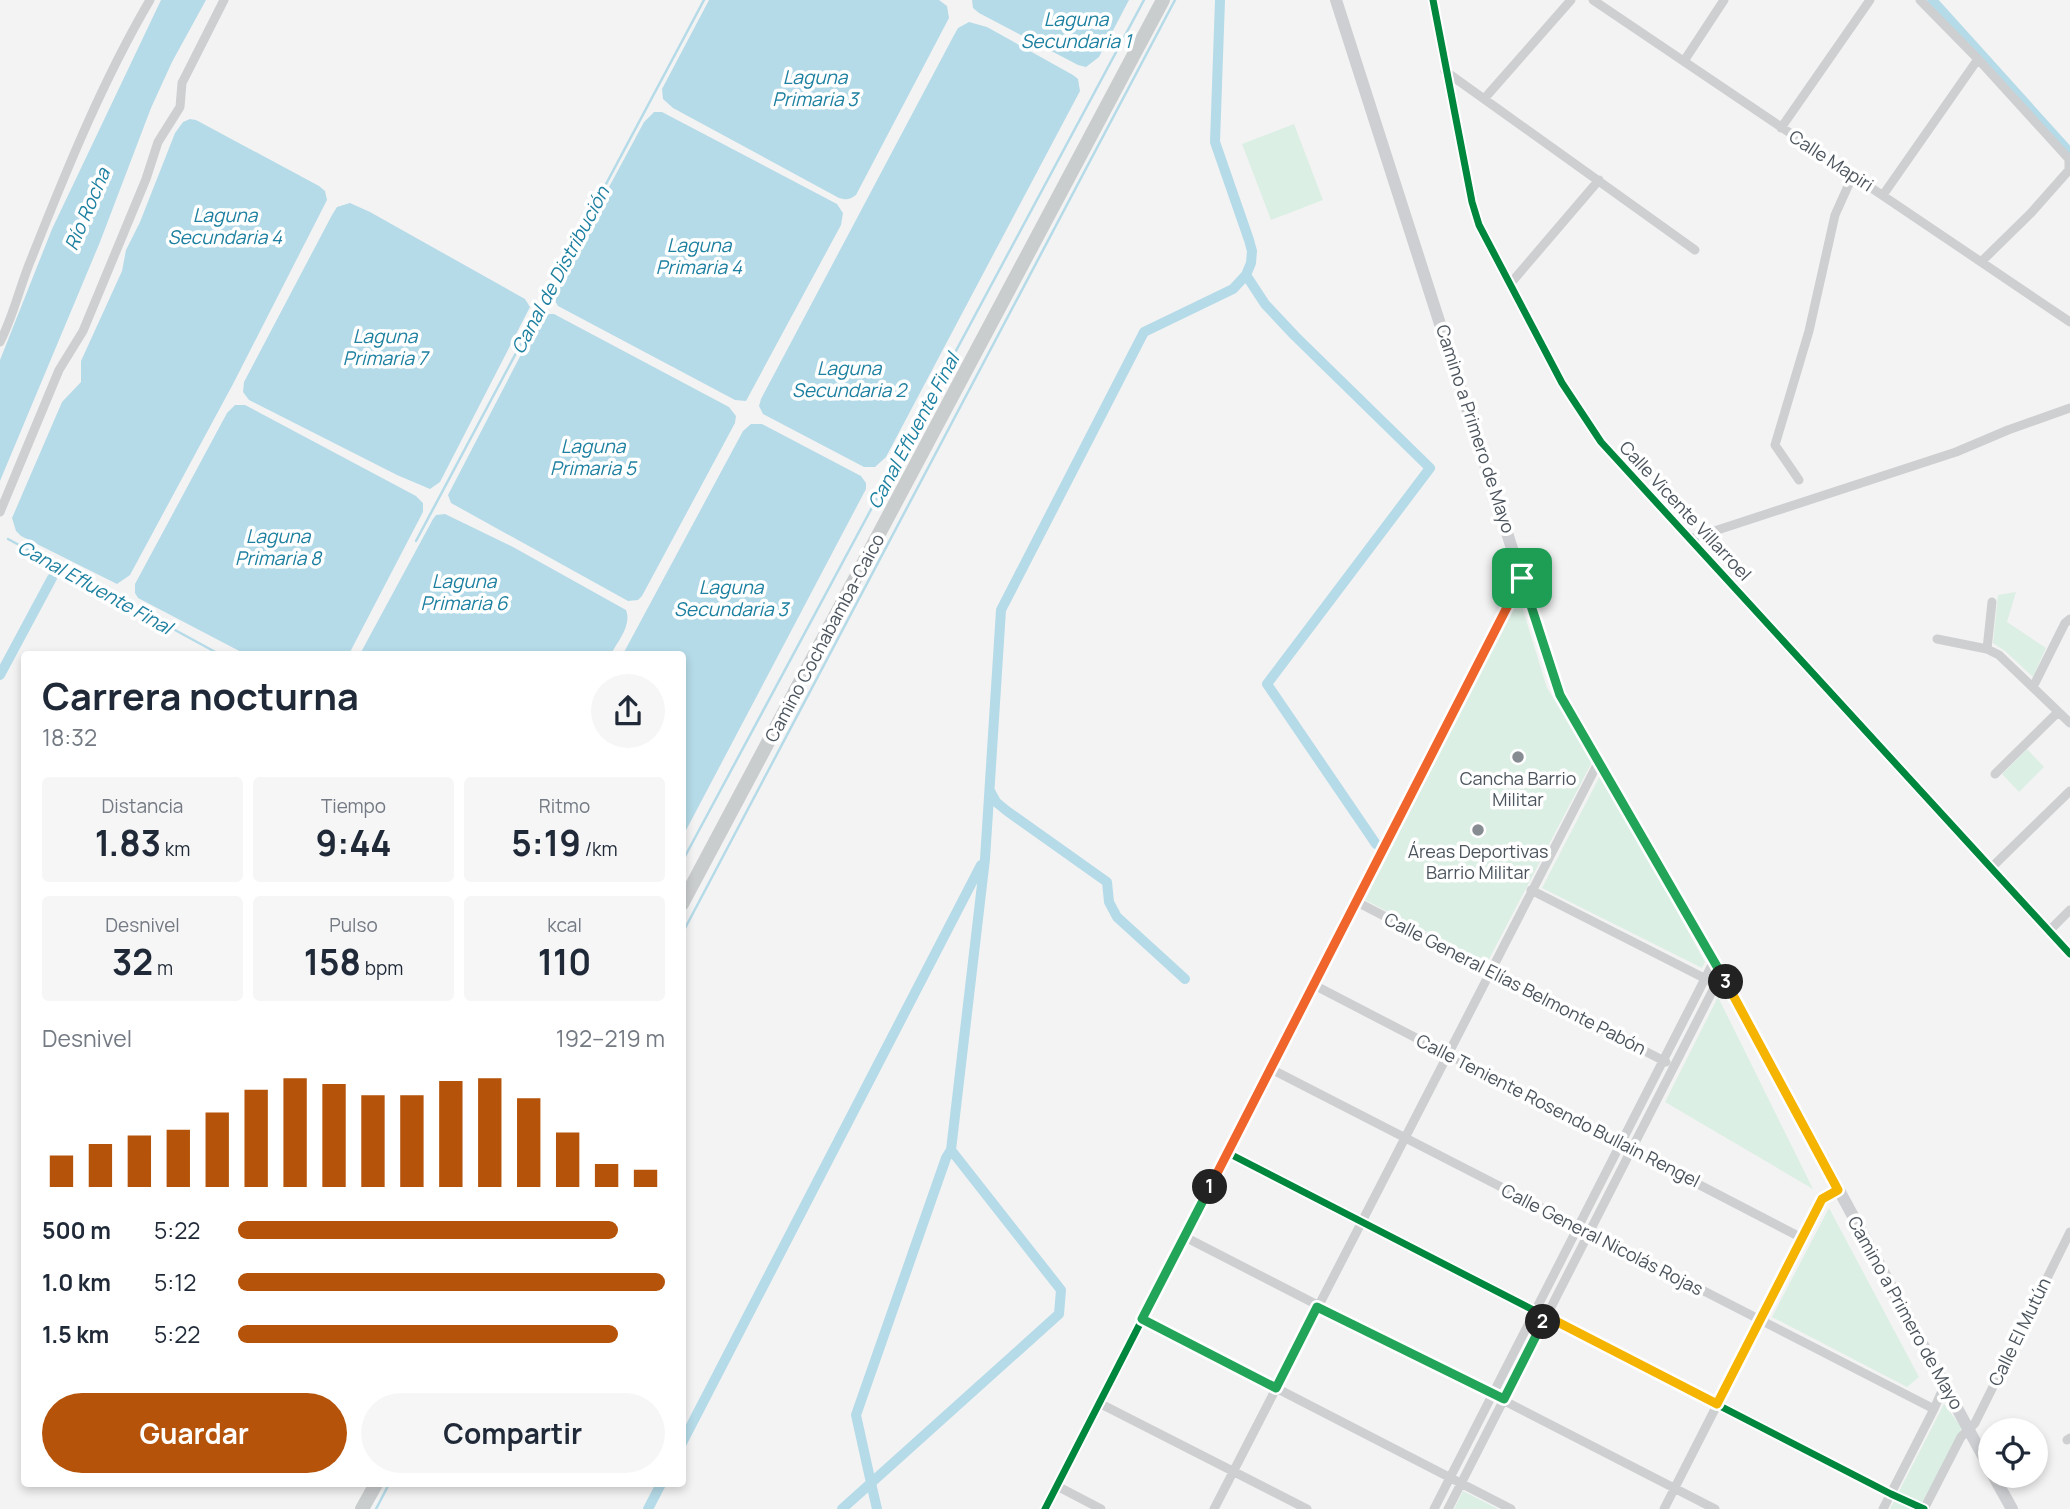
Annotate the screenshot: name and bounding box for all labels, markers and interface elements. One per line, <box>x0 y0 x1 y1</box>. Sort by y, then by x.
water label: Laguna Secundaria 1 <box>1021 6 1133 54</box>
water label: Laguna Primaria 3 <box>772 64 860 112</box>
street label: Calle Mapiri <box>1785 124 1878 196</box>
water label: Río Rocha <box>58 163 117 254</box>
water label: Canal de Distribución <box>505 181 616 358</box>
water label: Laguna Secundaria 4 <box>168 202 283 250</box>
water label: Laguna Primaria 4 <box>656 232 743 280</box>
street label: Camino a Primero de Mayo <box>1431 321 1521 536</box>
water label: Laguna Primaria 7 <box>343 323 431 371</box>
water label: Canal Efluente Final <box>861 346 966 513</box>
water label: Laguna Secundaria 2 <box>792 355 908 403</box>
water label: Laguna Primaria 5 <box>550 433 638 481</box>
street label: Calle Vicente Villarroel <box>1615 435 1757 585</box>
water label: Laguna Primaria 8 <box>235 523 323 571</box>
street label: Camino Cochabamba-Caico <box>759 529 889 746</box>
water label: Canal Efluente Final <box>13 534 179 641</box>
pin <box>1492 548 1552 608</box>
icon: arrive <box>1503 559 1541 597</box>
water label: Laguna Primaria 6 <box>421 568 509 616</box>
water label: Laguna Secundaria 3 <box>674 574 790 622</box>
text: Carrera nocturna <box>42 669 359 721</box>
button: share <box>591 674 665 748</box>
text: 18:32 <box>42 721 97 753</box>
marker: Cancha Barrio Militar <box>1510 749 1526 765</box>
place label: Cancha Barrio Militar <box>1460 766 1576 811</box>
text: Distancia <box>102 793 183 819</box>
text: Tiempo <box>321 793 386 819</box>
text: Ritmo <box>539 793 590 819</box>
text: 1.83 <box>95 819 161 867</box>
text: 9:44 <box>316 819 391 867</box>
text: 5:19 <box>511 819 581 867</box>
marker: Áreas Deportivas Barrio Militar <box>1470 822 1486 838</box>
text: km <box>161 836 190 862</box>
text: /km <box>581 836 618 862</box>
place label: Áreas Deportivas Barrio Militar <box>1408 839 1548 884</box>
street label: Calle General Elías Belmonte Pabón <box>1380 906 1650 1060</box>
text: Desnivel <box>105 912 180 938</box>
text: Pulso <box>329 912 378 938</box>
text: kcal <box>547 912 582 938</box>
text: 32 <box>112 938 153 986</box>
text: 158 <box>304 938 361 986</box>
text: 110 <box>538 938 591 986</box>
text: m <box>153 955 173 981</box>
text: bpm <box>361 955 403 981</box>
pin: 3 <box>1708 964 1744 1000</box>
text: 3 <box>1720 968 1731 994</box>
text: Desnivel <box>42 1022 132 1054</box>
text: 192–219 m <box>556 1022 665 1054</box>
street label: Calle Teniente Rosendo Bullain Rengel <box>1413 1028 1704 1192</box>
pin: 1 <box>1192 1170 1228 1204</box>
text: 1 <box>1205 1173 1214 1199</box>
street label: Calle General Nicolás Rojas <box>1497 1178 1707 1301</box>
street label: Camino a Primero de Mayo <box>1843 1211 1969 1414</box>
text: 500 m <box>42 1214 111 1246</box>
text: 5:22 <box>154 1214 200 1246</box>
text: 1.0 km <box>42 1266 111 1298</box>
text: 5:12 <box>154 1266 196 1298</box>
street label: Calle El Mutún <box>1982 1273 2056 1390</box>
pin: 2 <box>1526 1304 1560 1340</box>
text: 2 <box>1537 1308 1548 1334</box>
text: 1.5 km <box>42 1318 109 1350</box>
text: 5:22 <box>154 1318 200 1350</box>
button: Guardar <box>42 1393 347 1473</box>
button: Compartir <box>361 1393 665 1473</box>
map controls <box>1978 1418 2048 1488</box>
button: locate <box>1978 1418 2048 1488</box>

